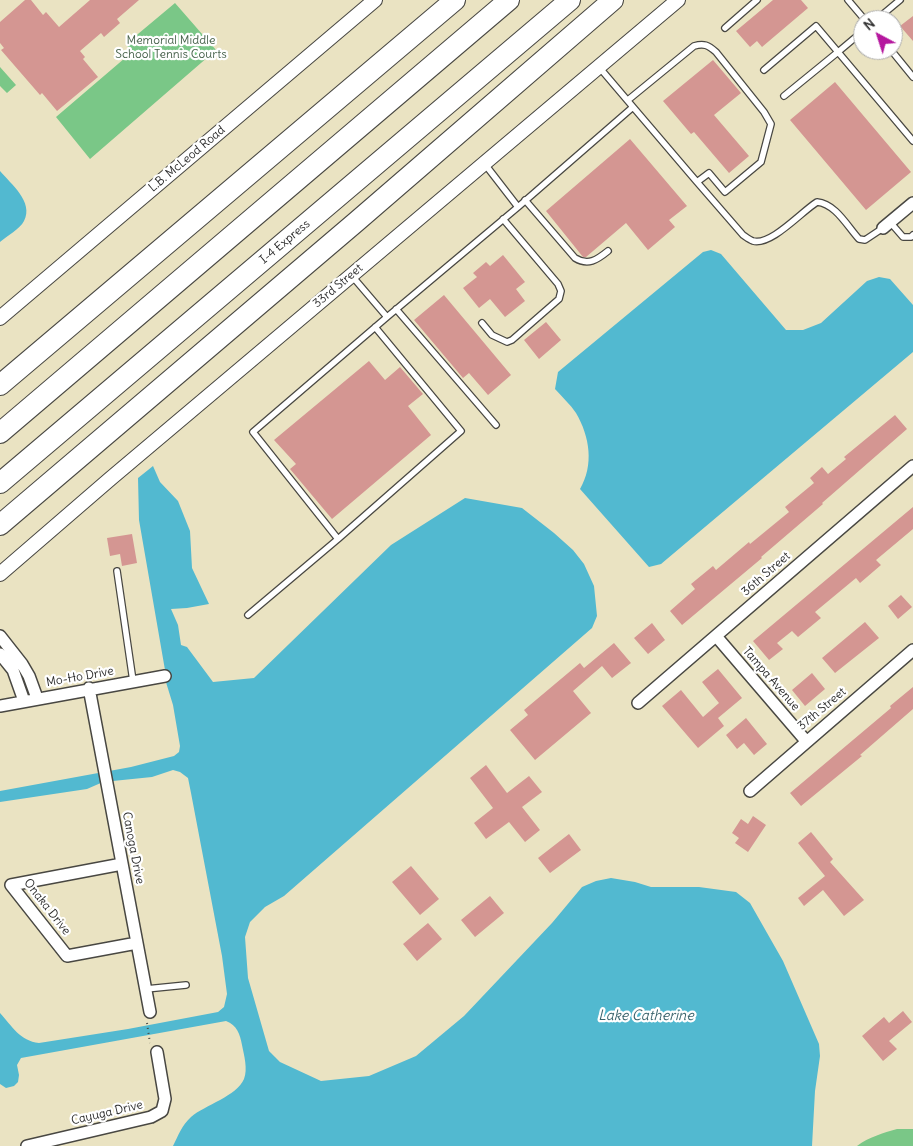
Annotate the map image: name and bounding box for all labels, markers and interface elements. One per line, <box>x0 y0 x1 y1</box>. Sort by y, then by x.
north arrow <box>853 10 903 60</box>
text: N <box>860 14 878 34</box>
park label: Memorial Middle School Tennis Courts <box>115 34 227 62</box>
street label: L.B. McLeod Road <box>146 123 228 195</box>
street label: I-4 Express <box>257 217 313 267</box>
street label: 33rd Street <box>310 261 366 311</box>
street label: 36th Street <box>739 549 793 599</box>
street label: Tampa Avenue <box>739 644 803 714</box>
street label: Mo-Ho Drive <box>45 664 115 690</box>
street label: 37th Street <box>795 685 849 733</box>
street label: Canoga Drive <box>119 811 147 885</box>
street label: Onaka Drive <box>21 876 73 938</box>
water label: Lake Catherine <box>598 1008 694 1024</box>
street label: Cayuga Drive <box>70 1098 144 1128</box>

